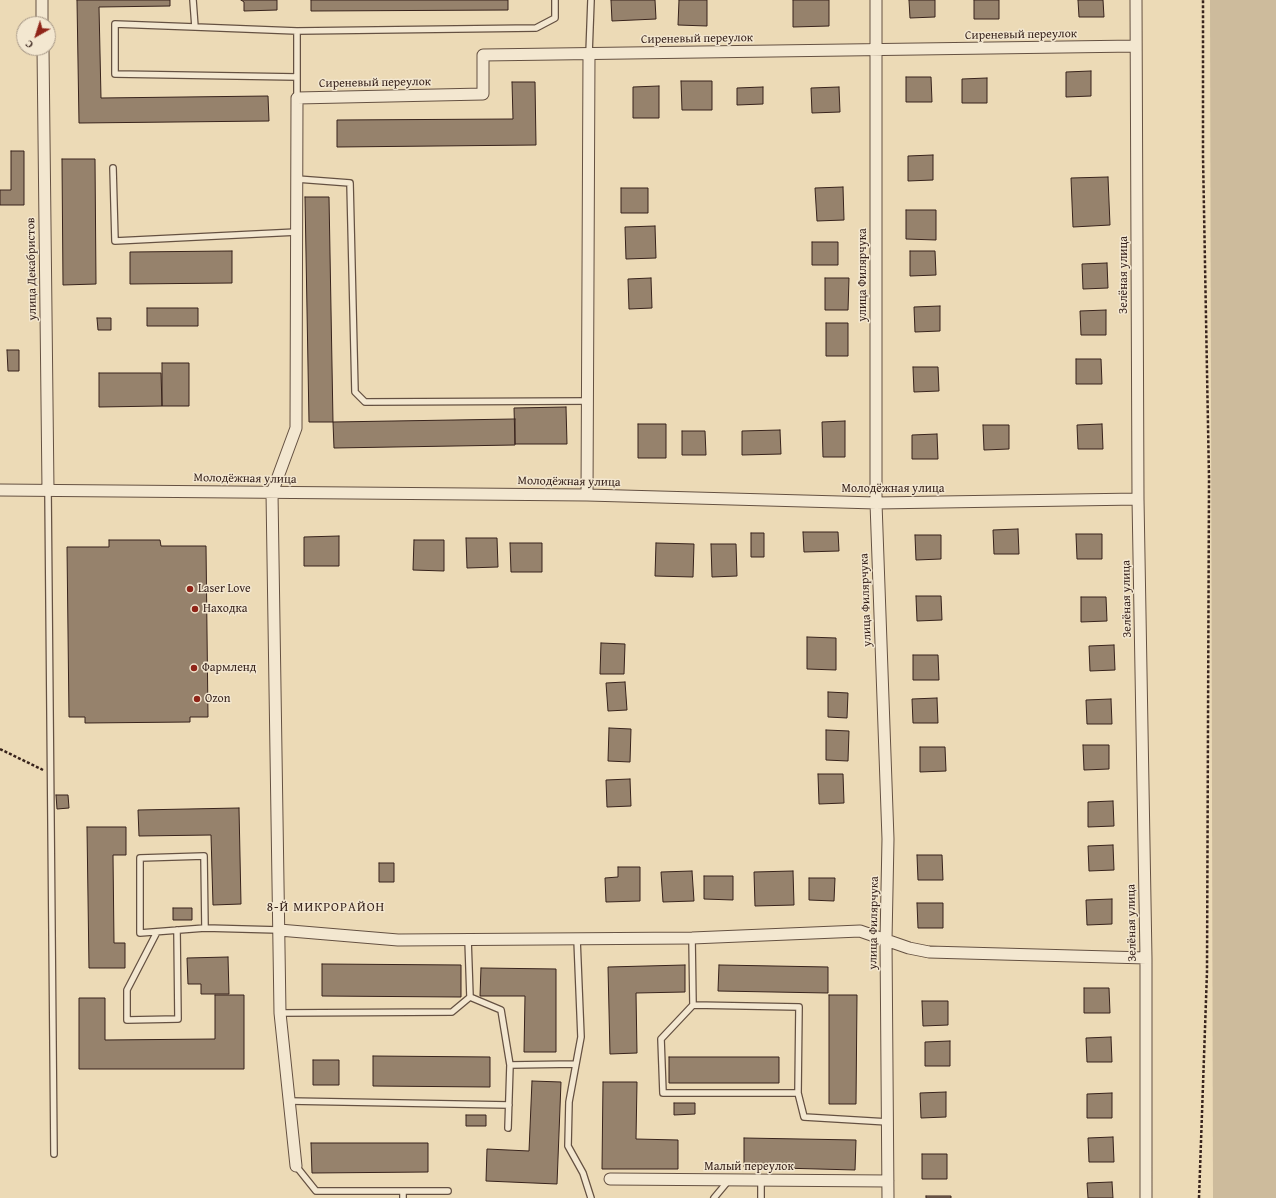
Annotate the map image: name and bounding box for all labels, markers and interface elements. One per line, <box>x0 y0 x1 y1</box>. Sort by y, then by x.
north arrow <box>16 16 56 56</box>
street label: Сиреневый переулок <box>965 27 1077 43</box>
street label: Сиреневый переулок <box>641 31 753 47</box>
text: С <box>22 36 37 53</box>
street label: Сиреневый переулок <box>319 75 431 91</box>
street label: улица Декабристов <box>24 217 40 321</box>
street label: улица Филярчука <box>856 228 870 322</box>
street label: Зелёная улица <box>1117 236 1131 314</box>
street label: Молодёжная улица <box>193 471 297 487</box>
street label: Молодёжная улица <box>517 474 621 490</box>
street label: Молодёжная улица <box>842 482 944 496</box>
street label: улица Филярчука <box>857 553 875 647</box>
street label: Зелёная улица <box>1119 560 1135 638</box>
place label: Laser Love <box>198 582 251 596</box>
marker: Laser Love <box>185 584 195 594</box>
place label: Находка <box>203 602 247 616</box>
marker: Находка <box>190 604 200 614</box>
place label: Фармленд <box>202 661 256 675</box>
marker: Фармленд <box>189 663 199 673</box>
place label: Ozon <box>205 692 230 706</box>
marker: Ozon <box>192 694 202 704</box>
street label: улица Филярчука <box>866 876 882 970</box>
street label: Зелёная улица <box>1124 884 1140 962</box>
district label: 8-Й МИКРОРАЙОН <box>267 900 385 916</box>
street label: Малый переулок <box>704 1160 794 1174</box>

